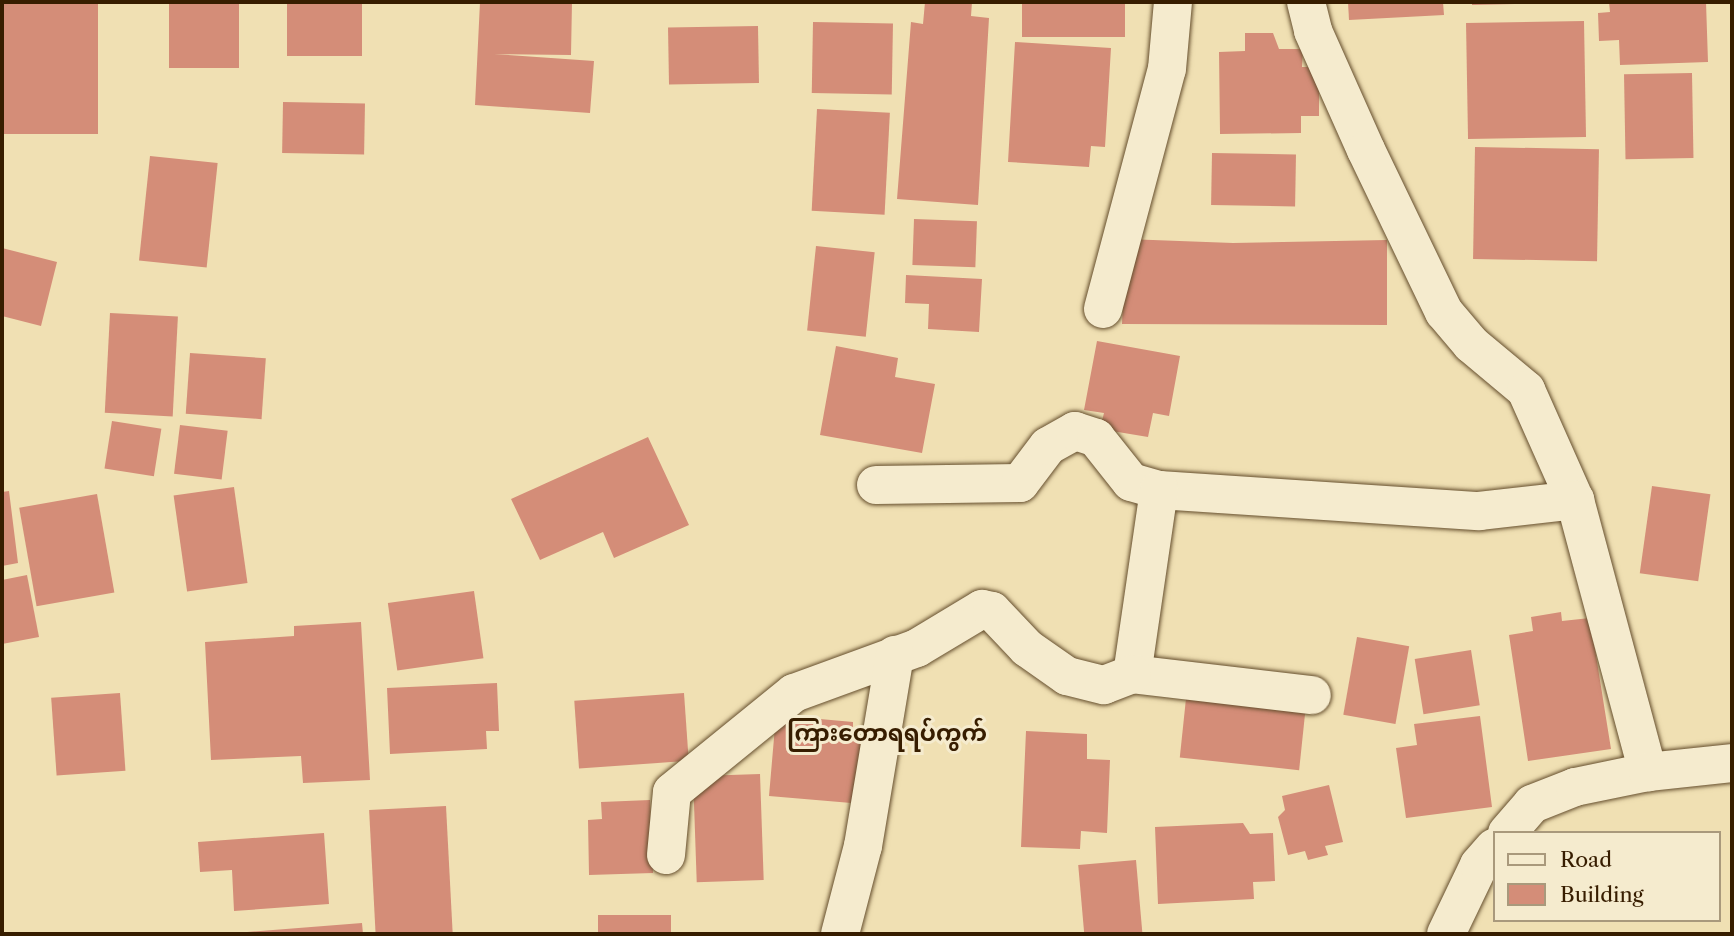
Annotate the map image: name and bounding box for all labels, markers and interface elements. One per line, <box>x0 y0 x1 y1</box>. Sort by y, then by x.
district label: ကြားတောရရပ်ကွက် <box>787 719 987 747</box>
legend <box>1492 831 1720 922</box>
text: Road <box>1560 847 1612 872</box>
text: Building <box>1560 882 1644 907</box>

